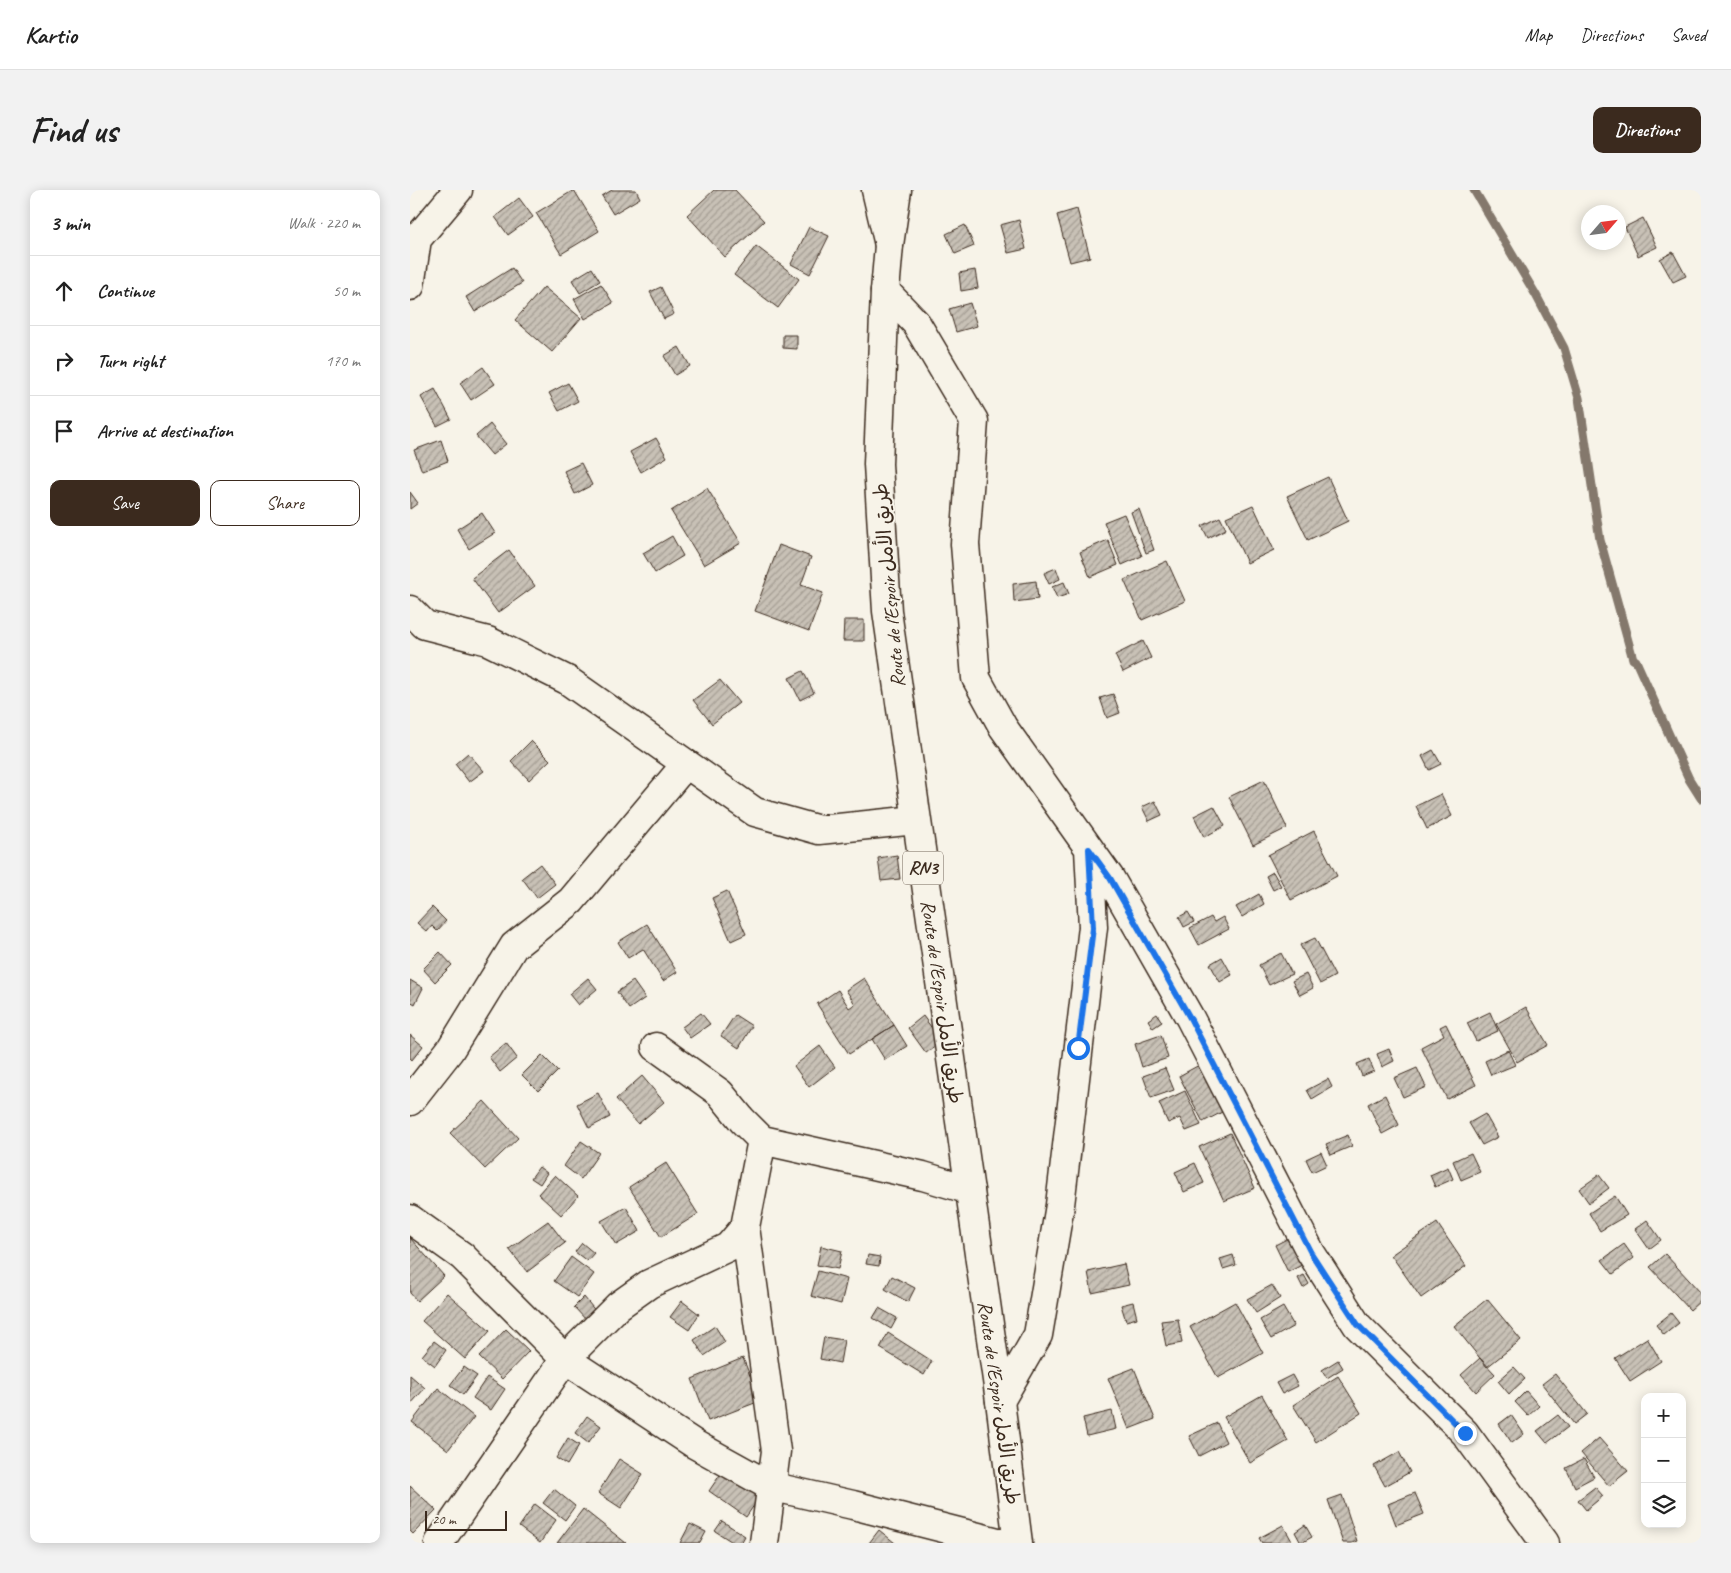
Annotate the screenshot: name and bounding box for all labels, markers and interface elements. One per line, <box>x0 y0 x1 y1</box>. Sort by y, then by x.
text: Kartio <box>25 20 77 50</box>
text: Map <box>1525 24 1552 46</box>
text: Directions <box>1580 24 1643 46</box>
text: Saved <box>1671 24 1706 46</box>
button: Directions <box>1593 107 1701 153</box>
text: Find us <box>30 108 117 153</box>
north arrow <box>1581 205 1626 250</box>
text: 3 min <box>50 210 90 236</box>
text: Walk · 220 m <box>288 213 360 233</box>
icon: ahead <box>50 277 78 305</box>
text: Continue <box>97 279 154 303</box>
text: 50 m <box>333 281 360 301</box>
icon: right <box>50 347 78 375</box>
text: Turn right <box>97 349 164 373</box>
text: 170 m <box>326 351 360 371</box>
icon: arrive <box>50 417 78 445</box>
text: Arrive at destination <box>97 419 233 443</box>
button: Save <box>50 480 200 526</box>
button: Share <box>210 480 360 526</box>
street label: Route de l’Espoir طريق الأمل <box>867 482 910 688</box>
road number: RN3 <box>903 851 943 884</box>
street label: Route de l’Espoir طريق الأمل <box>915 898 970 1105</box>
route start <box>1067 1037 1090 1060</box>
street label: Route de l’Espoir طريق الأمل <box>972 1299 1027 1506</box>
map controls <box>1641 1393 1686 1528</box>
button: + <box>1641 1393 1686 1438</box>
route end <box>1454 1422 1477 1445</box>
button: − <box>1641 1438 1686 1483</box>
button: layers <box>1641 1483 1686 1528</box>
scale bar <box>425 1508 508 1531</box>
text: 20 m <box>432 1511 456 1528</box>

